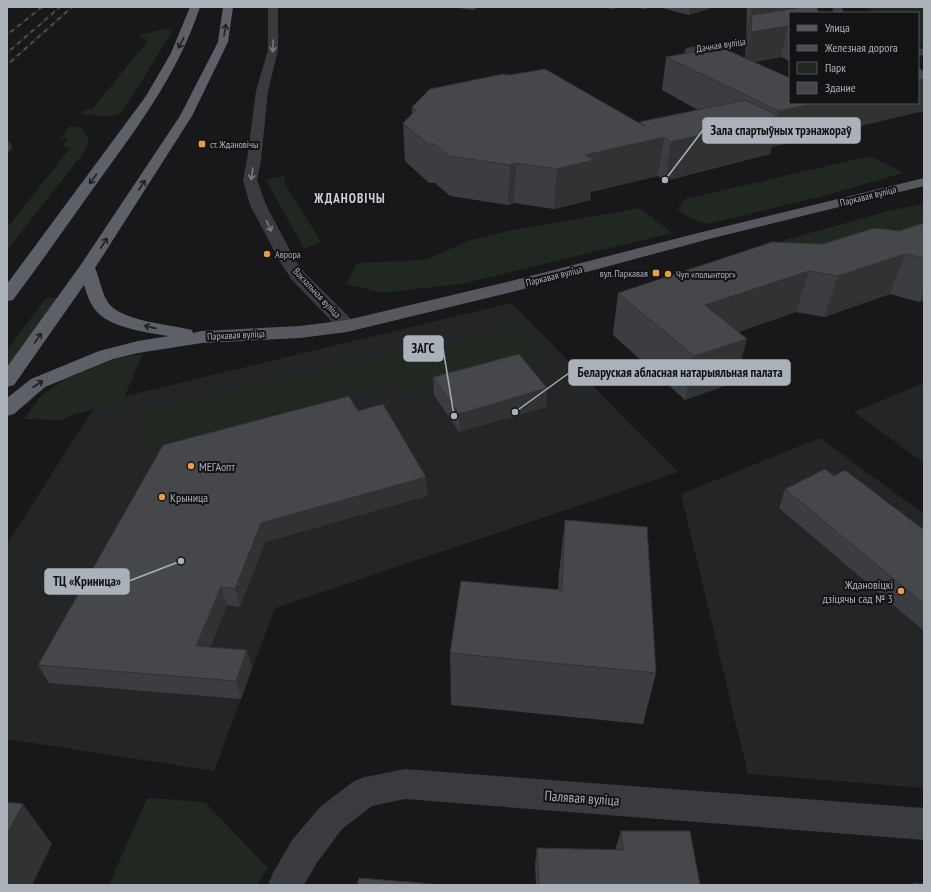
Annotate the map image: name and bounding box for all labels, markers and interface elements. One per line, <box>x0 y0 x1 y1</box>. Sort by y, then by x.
legend <box>789 12 919 104</box>
text: Улица <box>825 20 850 35</box>
one-way arrow <box>222 24 230 37</box>
street label: Дачная вуліца <box>695 35 747 55</box>
one-way arrow <box>177 37 185 49</box>
one-way arrow <box>269 39 277 52</box>
text: Железная дорога <box>824 40 898 55</box>
text: Парк <box>825 60 846 75</box>
text: Здание <box>825 80 856 95</box>
callout: Зала спартыўных трэнажораў <box>703 118 860 143</box>
text: Зала спартыўных трэнажораў <box>711 122 852 139</box>
place label: ст. Ждановічы <box>210 138 258 151</box>
marker: ст. Ждановічы <box>197 139 207 149</box>
one-way arrow <box>248 167 256 180</box>
one-way arrow <box>89 174 97 185</box>
one-way arrow <box>138 180 146 191</box>
street label: Паркавая вуліца <box>838 183 898 209</box>
district label: ЖДАНОВІЧЫ <box>313 190 386 207</box>
one-way arrow <box>266 219 273 231</box>
one-way arrow <box>100 238 108 249</box>
place label: Аврора <box>275 248 301 261</box>
marker: Аврора <box>262 249 272 259</box>
street label: Паркавая вуліца <box>524 263 584 289</box>
street label: Вакзальная вуліца <box>290 265 344 321</box>
place label: вул. Паркавая <box>600 267 648 280</box>
marker: вул. Паркавая <box>651 268 661 278</box>
place label: Чуп «полынторг» <box>676 268 736 281</box>
marker: Чуп «полынторг» <box>663 269 673 279</box>
one-way arrow <box>144 322 157 330</box>
street label: Паркавая вуліца <box>207 327 265 343</box>
one-way arrow <box>34 332 42 343</box>
callout: ЗАГС <box>404 336 443 361</box>
text: ЗАГС <box>412 340 434 357</box>
callout: Беларуская абласная натарыяльная палата <box>569 360 790 385</box>
text: Беларуская абласная натарыяльная палата <box>578 364 783 381</box>
one-way arrow <box>32 380 43 389</box>
place label: МЕГАопт <box>199 459 235 474</box>
marker: МЕГАопт <box>186 461 196 471</box>
place label: Крыница <box>170 490 208 505</box>
marker: Крыница <box>157 492 167 502</box>
callout: ТЦ «Криница» <box>45 569 129 594</box>
text: ТЦ «Криница» <box>53 573 121 590</box>
place label: Ждановіцкі дзіцячы сад № 3 <box>822 577 893 606</box>
marker: Ждановіцкі дзіцячы сад № 3 <box>896 586 906 596</box>
street label: Палявая вуліца <box>544 786 620 810</box>

